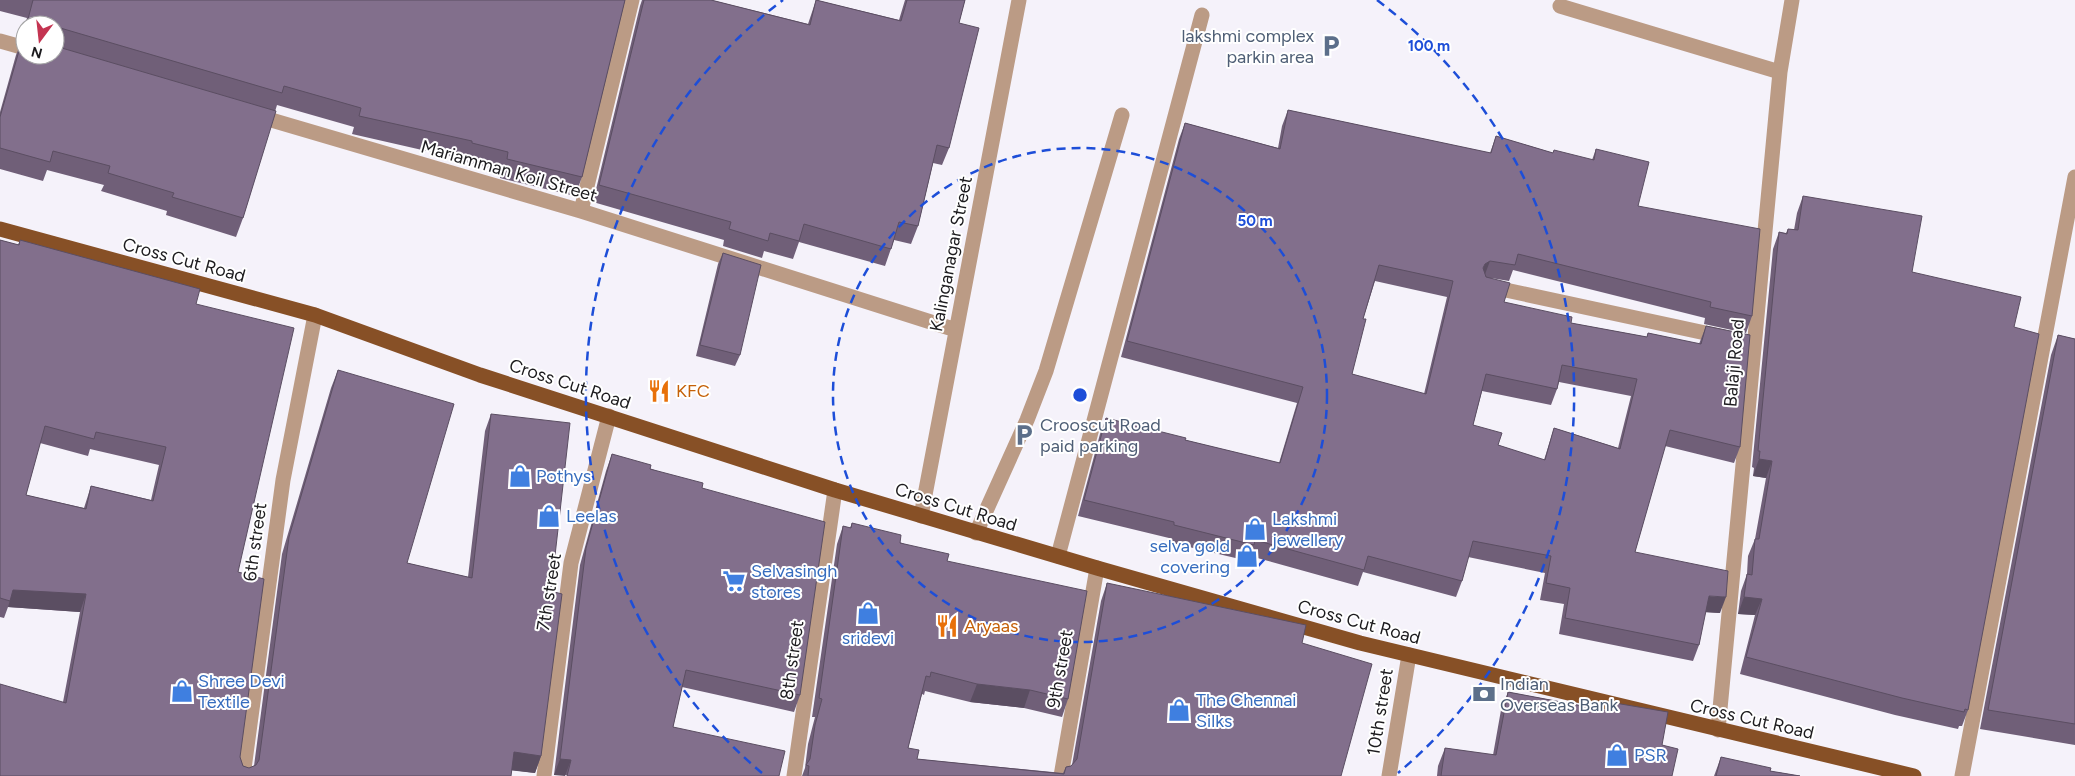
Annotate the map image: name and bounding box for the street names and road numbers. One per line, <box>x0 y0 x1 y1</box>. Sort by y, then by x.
street label: Mariamman Koil Street <box>418 135 600 207</box>
street label: Kalinganagar Street <box>925 174 977 334</box>
street label: Cross Cut Road <box>120 233 248 287</box>
street label: Balaji Road <box>1719 318 1749 408</box>
street label: Cross Cut Road <box>506 354 634 414</box>
street label: Cross Cut Road <box>892 478 1020 536</box>
street label: 6th street <box>239 501 271 583</box>
street label: 7th street <box>532 551 566 633</box>
street label: Cross Cut Road <box>1295 595 1423 649</box>
street label: 8th street <box>776 619 808 701</box>
street label: 9th street <box>1042 628 1078 710</box>
street label: 10th street <box>1362 667 1398 757</box>
street label: Cross Cut Road <box>1688 694 1816 744</box>

